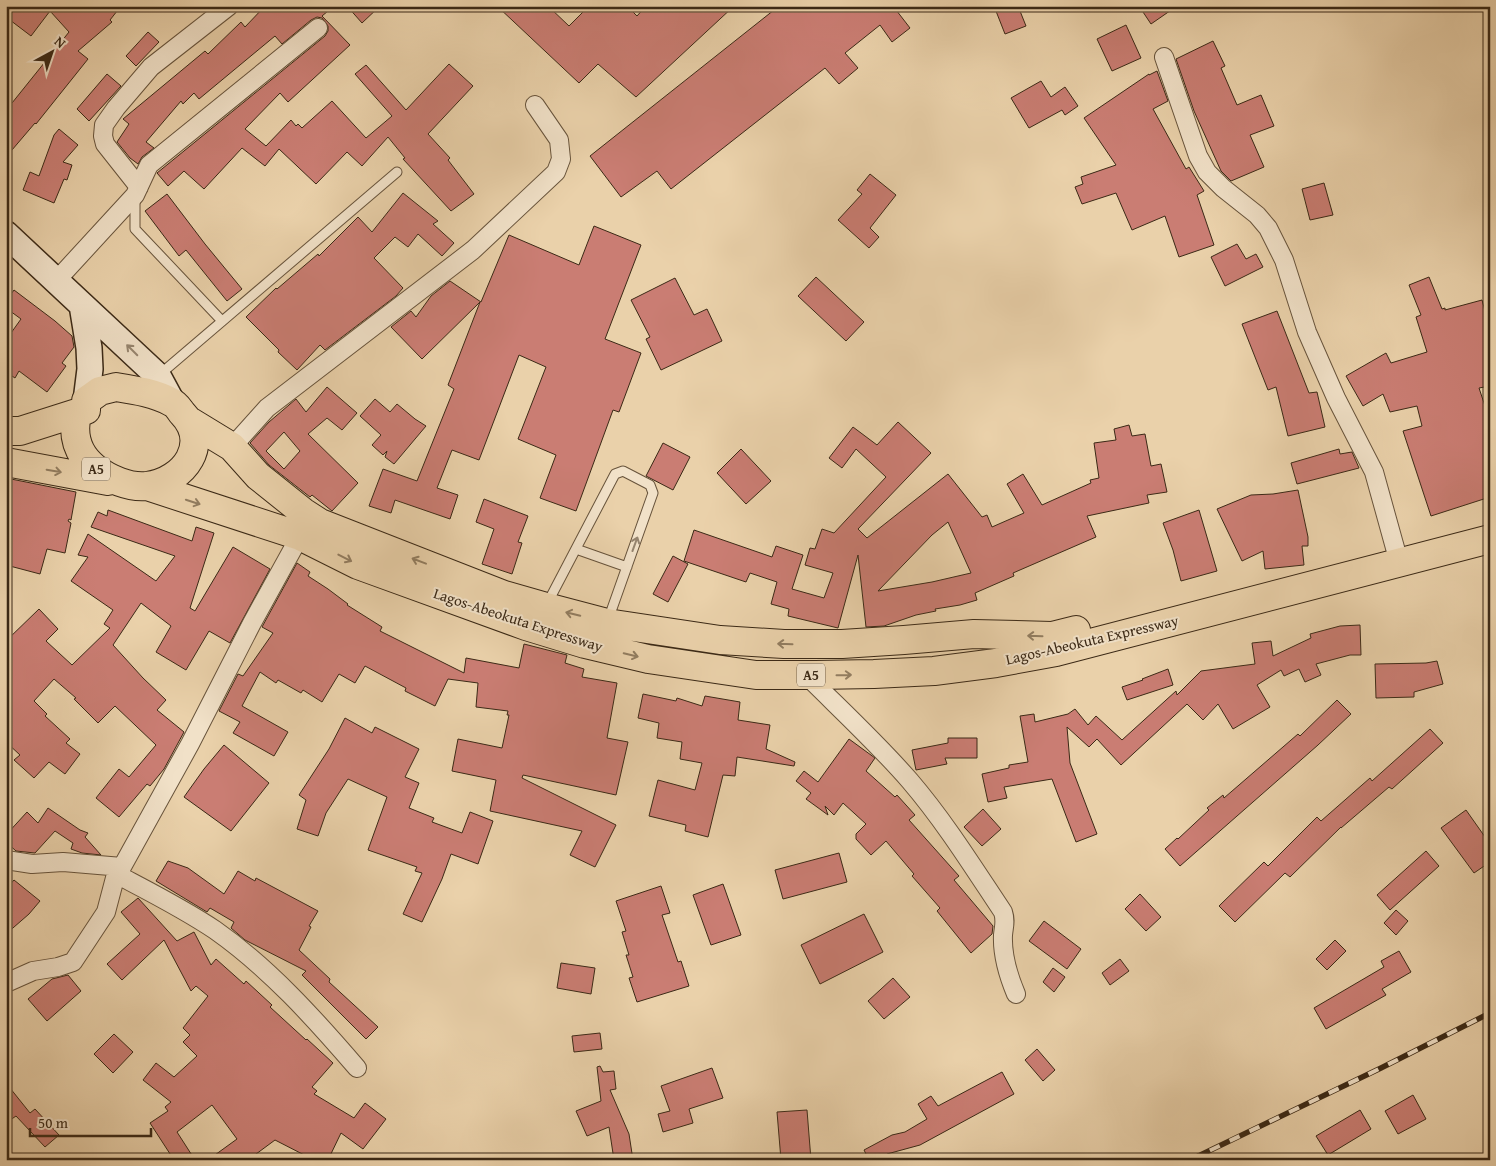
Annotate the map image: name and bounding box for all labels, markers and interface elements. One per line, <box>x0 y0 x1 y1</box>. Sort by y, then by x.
north arrow <box>28 28 78 78</box>
text: N <box>50 31 71 53</box>
one-way arrow <box>126 344 138 356</box>
road number: A5 <box>82 458 110 480</box>
one-way arrow <box>46 466 62 476</box>
one-way arrow <box>185 497 201 507</box>
one-way arrow <box>631 537 640 552</box>
one-way arrow <box>337 553 352 563</box>
one-way arrow <box>412 556 427 565</box>
street label: Lagos-Abeokuta Expressway <box>431 582 606 657</box>
one-way arrow <box>565 609 581 618</box>
street label: Lagos-Abeokuta Expressway <box>1003 609 1181 670</box>
one-way arrow <box>1027 631 1043 640</box>
one-way arrow <box>778 639 794 649</box>
one-way arrow <box>622 651 638 660</box>
road number: A5 <box>797 664 825 686</box>
one-way arrow <box>836 670 852 680</box>
scale bar <box>30 1106 151 1138</box>
text: 50 m <box>38 1112 69 1133</box>

